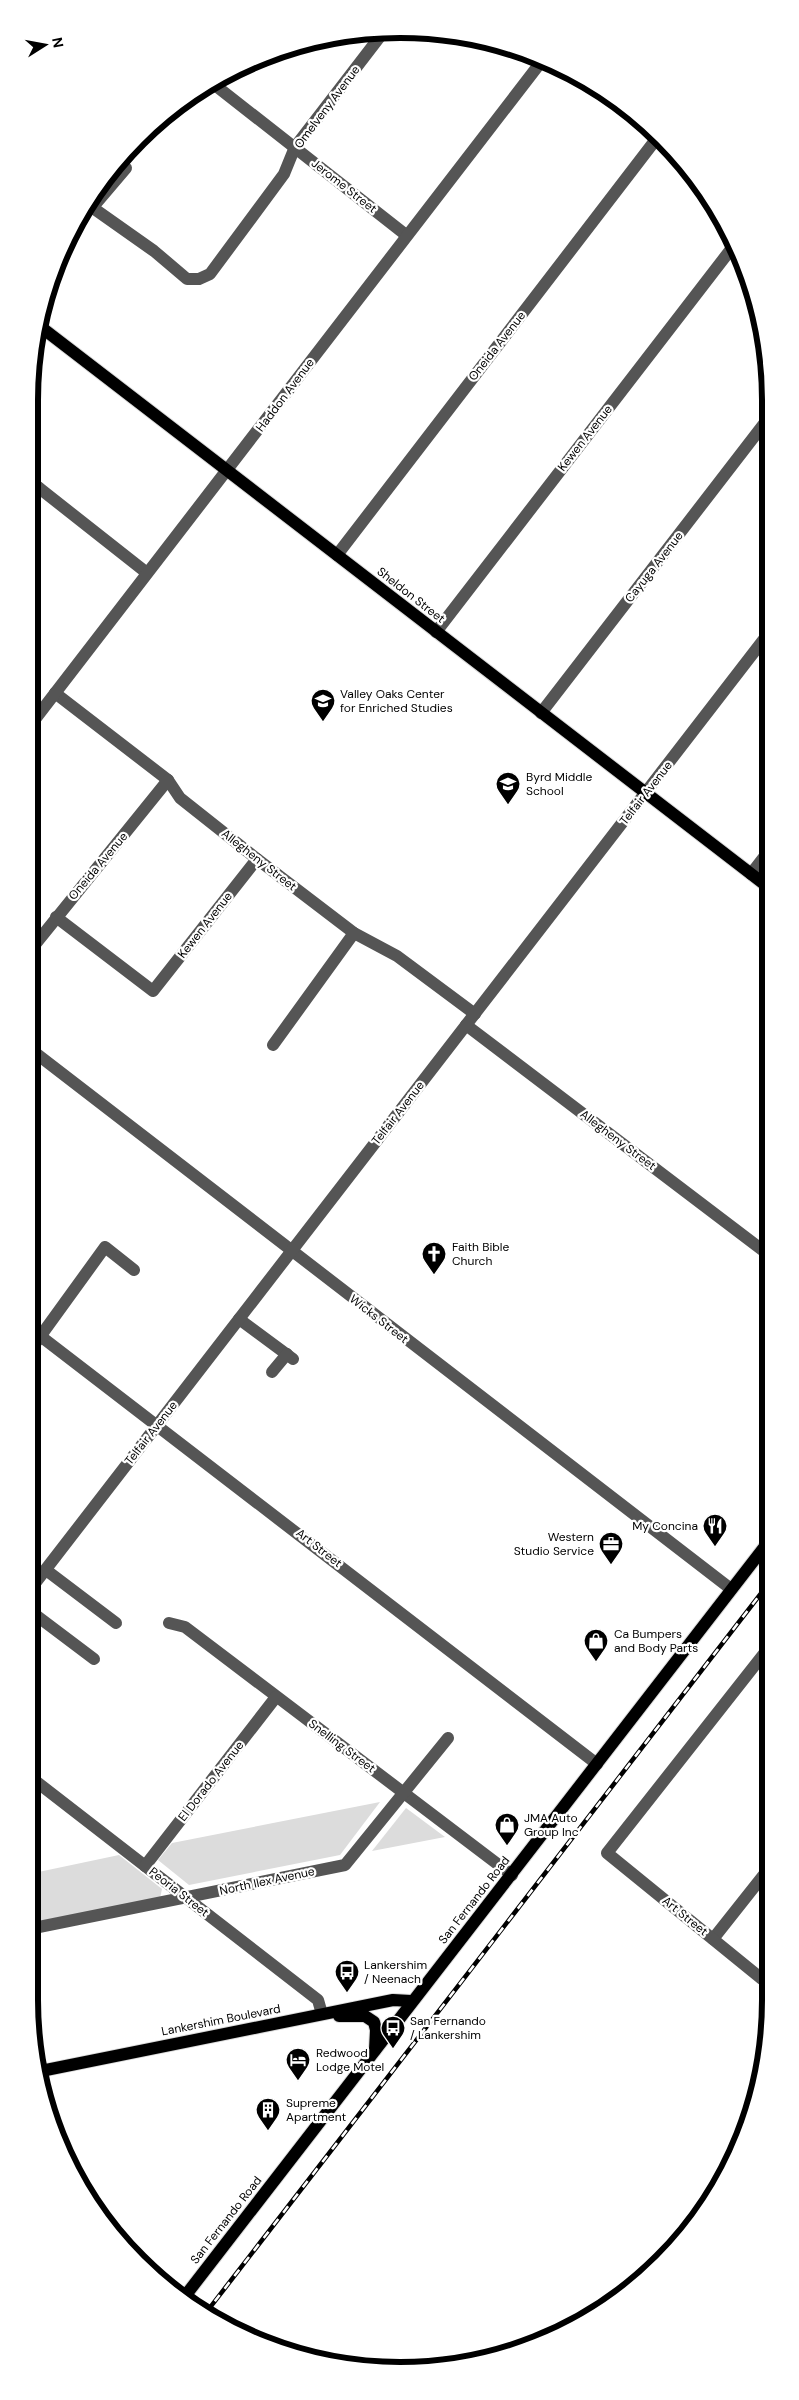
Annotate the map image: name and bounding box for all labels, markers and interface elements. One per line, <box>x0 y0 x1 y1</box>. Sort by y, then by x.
north arrow <box>20 20 70 70</box>
text: N <box>48 36 68 49</box>
street label: Omelveny Avenue <box>291 62 363 152</box>
street label: Jerome Street <box>308 155 380 217</box>
street label: Oneida Avenue <box>465 308 529 384</box>
street label: Haddon Avenue <box>252 355 318 435</box>
street label: Kewen Avenue <box>554 401 616 474</box>
street label: Cayuga Avenue <box>621 528 687 606</box>
street label: Sheldon Street <box>374 563 448 627</box>
place label: Valley Oaks Center for Enriched Studies <box>340 686 453 716</box>
school or university icon: Valley Oaks Center for Enriched Studies <box>310 688 336 722</box>
street label: Telfair Avenue <box>616 758 676 828</box>
place label: Byrd Middle School <box>526 769 593 799</box>
school or university icon: Byrd Middle School <box>495 771 521 805</box>
street label: Allegheny Street <box>218 826 300 895</box>
street label: Oneida Avenue <box>65 829 131 903</box>
street label: Kewen Avenue <box>174 888 236 961</box>
street label: Telfair Avenue <box>368 1078 428 1148</box>
street label: Allegheny Street <box>577 1106 659 1174</box>
place label: Faith Bible Church <box>452 1239 510 1269</box>
church icon: Faith Bible Church <box>421 1241 447 1275</box>
street label: Wicks Street <box>346 1291 412 1347</box>
street label: Telfair Avenue <box>121 1398 181 1468</box>
restaurant icon: My Concina <box>702 1513 728 1547</box>
place label: My Concina <box>632 1518 698 1534</box>
street label: Art Street <box>293 1525 346 1571</box>
place label: Western Studio Service <box>514 1529 594 1559</box>
office icon: Western Studio Service <box>598 1531 624 1565</box>
place label: Ca Bumpers and Body Parts <box>614 1626 698 1656</box>
shop icon: Ca Bumpers and Body Parts <box>583 1628 609 1662</box>
street label: Snelling Street <box>305 1716 379 1777</box>
street label: El Dorado Avenue <box>175 1737 247 1824</box>
place label: JMA Auto Group Inc <box>524 1810 579 1840</box>
shop icon: JMA Auto Group Inc <box>494 1812 520 1846</box>
street label: San Fernando Road <box>435 1853 513 1947</box>
street label: North Ilex Avenue <box>218 1863 316 1899</box>
street label: Peoria Street <box>146 1864 212 1921</box>
street label: Art Street <box>659 1893 711 1939</box>
place label: Lankershim / Neenach <box>364 1957 427 1987</box>
bus stop icon: Lankershim / Neenach <box>334 1959 360 1993</box>
street label: Lankershim Boulevard <box>160 2001 282 2039</box>
place label: San Fernando / Lankershim <box>410 2013 486 2043</box>
bus stop icon: San Fernando / Lankershim <box>380 2015 406 2049</box>
place label: Redwood Lodge Motel <box>316 2045 384 2075</box>
hotel icon: Redwood Lodge Motel <box>285 2047 311 2081</box>
place label: Supreme Apartment <box>286 2095 347 2125</box>
building icon: Supreme Apartment <box>255 2097 281 2131</box>
street label: San Fernando Road <box>187 2173 265 2267</box>

